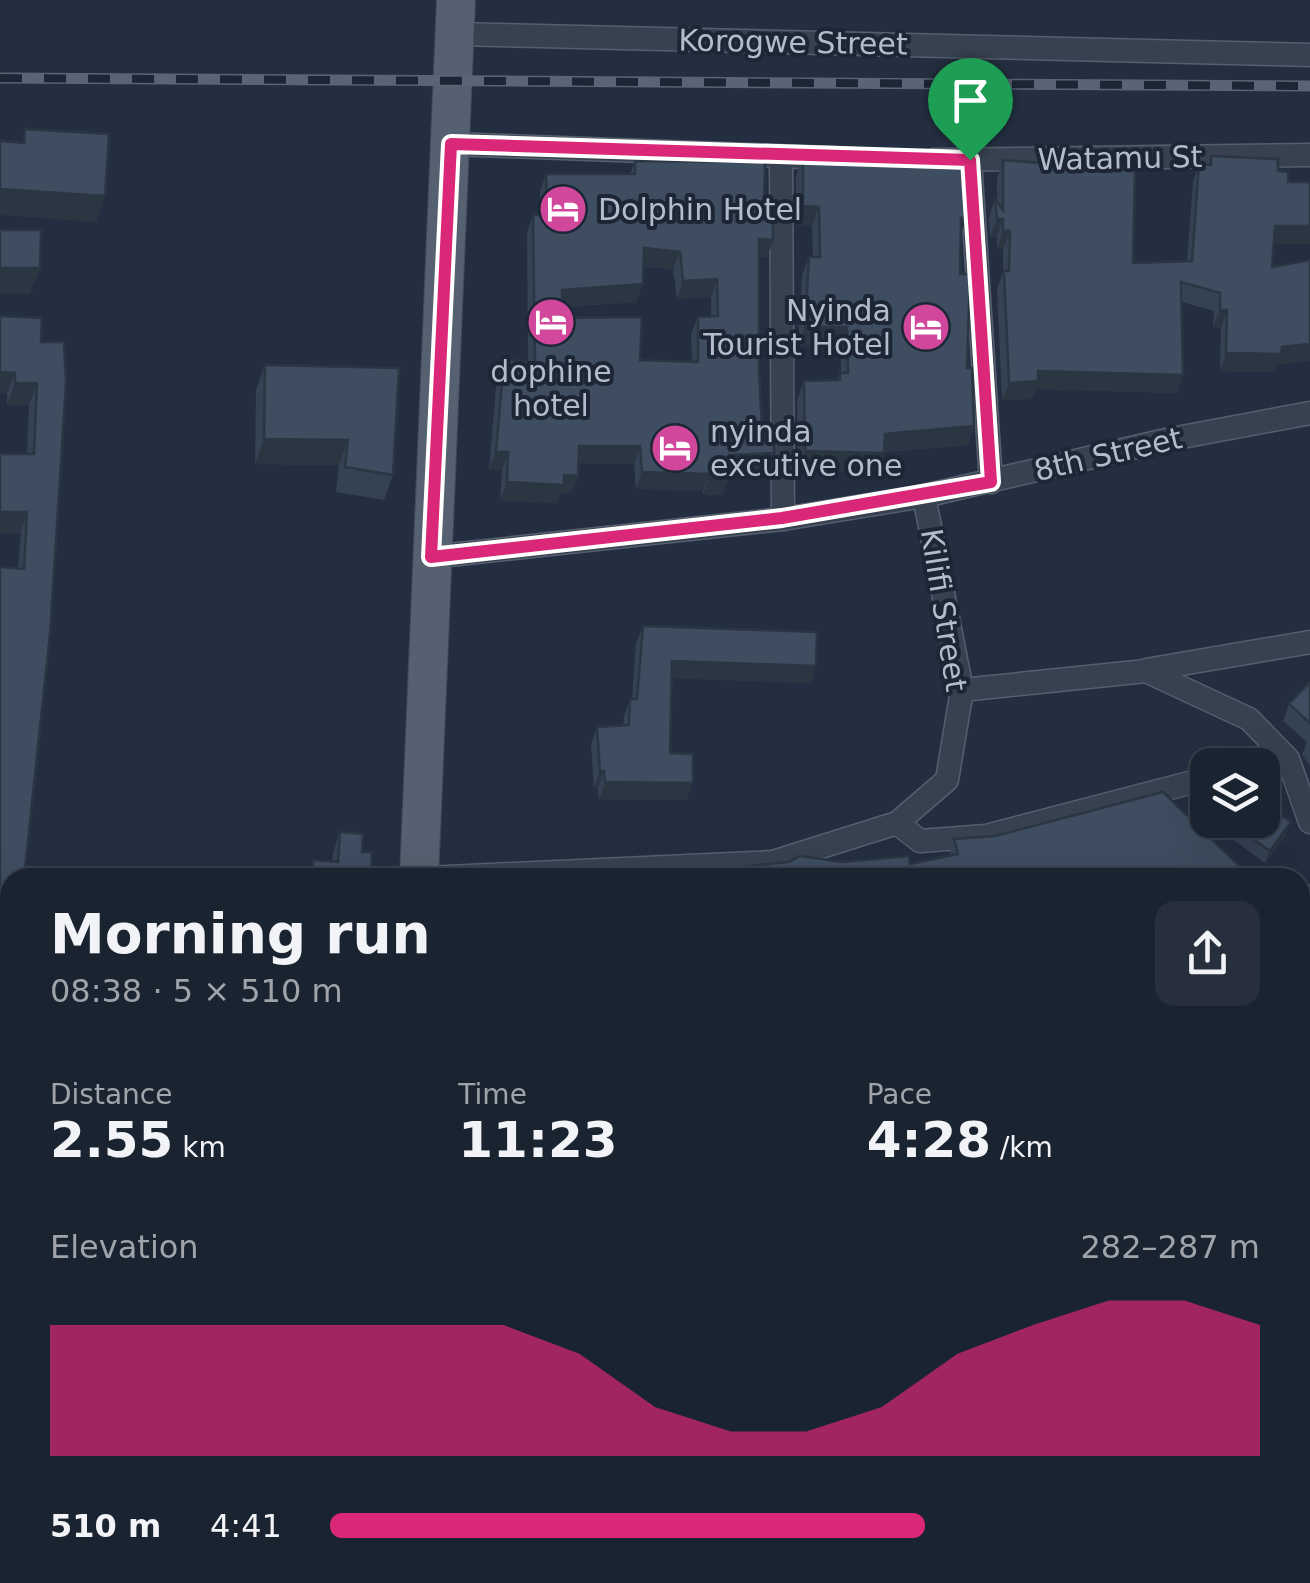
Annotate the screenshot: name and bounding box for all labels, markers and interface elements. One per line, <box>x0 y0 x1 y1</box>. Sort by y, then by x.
street label: Korogwe Street <box>678 23 908 62</box>
pin <box>928 58 1013 161</box>
icon: arrive <box>943 73 998 128</box>
street label: Watamu St <box>1037 139 1203 177</box>
hotel icon: Dolphin Hotel <box>537 183 589 235</box>
place label: Dolphin Hotel <box>598 192 802 227</box>
place label: Nyinda Tourist Hotel <box>702 293 891 362</box>
hotel icon: dophine hotel <box>525 296 577 348</box>
hotel icon: Nyinda Tourist Hotel <box>900 301 952 353</box>
place label: dophine hotel <box>490 354 612 423</box>
place label: nyinda excutive one <box>710 414 902 483</box>
street label: 8th Street <box>1031 420 1186 488</box>
hotel icon: nyinda excutive one <box>649 422 701 474</box>
street label: Kilifi Street <box>914 526 974 694</box>
map controls <box>1190 748 1280 838</box>
button: layers <box>1190 748 1280 838</box>
button: share <box>1155 901 1260 1006</box>
text: Morning run <box>50 902 431 966</box>
text: 08:38 · 5 × 510 m <box>50 972 343 1010</box>
text: Distance <box>50 1078 172 1111</box>
text: Time <box>458 1078 527 1111</box>
text: Pace <box>867 1078 932 1111</box>
text: 2.55 <box>50 1111 173 1169</box>
text: 11:23 <box>458 1111 617 1169</box>
text: 4:28 <box>867 1111 991 1169</box>
text: km <box>173 1131 226 1164</box>
text: /km <box>991 1131 1053 1164</box>
text: Elevation <box>50 1228 199 1266</box>
text: 282–287 m <box>1081 1228 1260 1266</box>
text: 510 m <box>50 1507 161 1545</box>
text: 4:41 <box>210 1507 282 1545</box>

